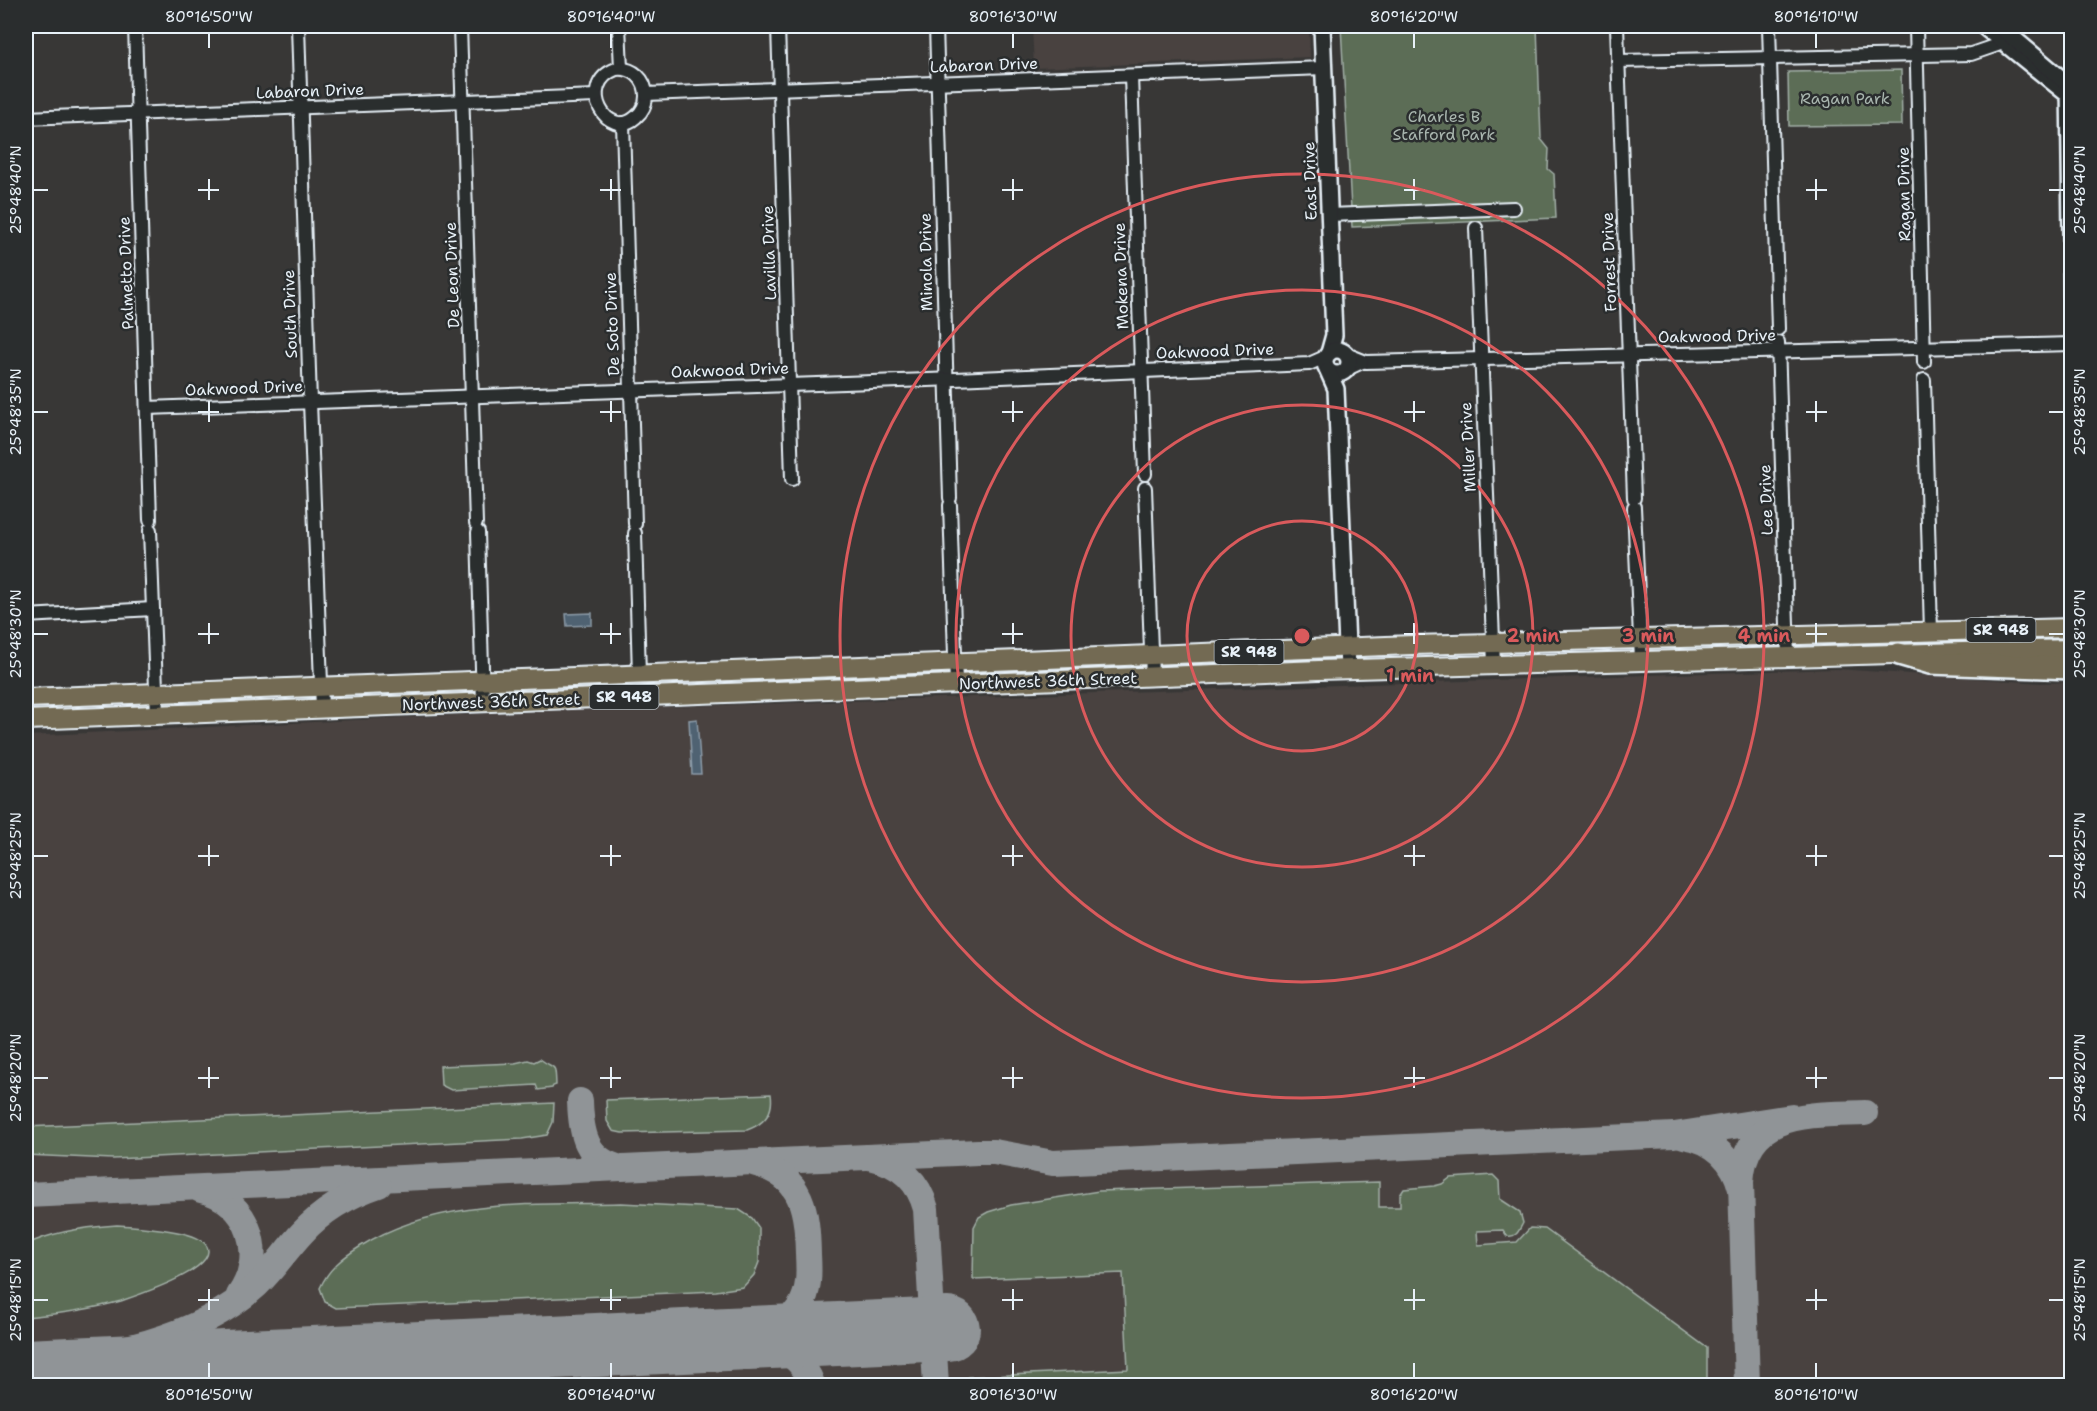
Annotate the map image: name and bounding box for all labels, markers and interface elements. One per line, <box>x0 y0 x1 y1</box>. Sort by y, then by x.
text: 80°16'50"W <box>165 7 253 27</box>
text: 80°16'40"W <box>567 7 655 27</box>
text: 80°16'30"W <box>969 7 1057 27</box>
text: 80°16'20"W <box>1370 7 1458 27</box>
text: 80°16'10"W <box>1774 7 1858 27</box>
street label: Labaron Drive <box>929 53 1039 77</box>
street label: Labaron Drive <box>255 79 365 103</box>
park label: Ragan Park <box>1800 88 1890 109</box>
park label: Charles B Stafford Park <box>1393 106 1495 145</box>
street label: East Drive <box>1298 141 1322 221</box>
text: 25°48'40"N <box>6 145 26 235</box>
text: 25°48'40"N <box>2070 145 2090 235</box>
street label: Ragan Drive <box>1893 146 1915 242</box>
street label: Lavilla Drive <box>757 205 781 301</box>
street label: Forrest Drive <box>1597 212 1621 312</box>
street label: Minola Drive <box>915 213 937 311</box>
street label: Palmetto Drive <box>114 216 138 330</box>
street label: De Leon Drive <box>440 221 464 329</box>
street label: Mokena Drive <box>1109 222 1133 330</box>
street label: South Drive <box>278 269 302 359</box>
street label: De Soto Drive <box>600 272 624 376</box>
street label: Oakwood Drive <box>1658 324 1776 348</box>
street label: Oakwood Drive <box>1155 338 1275 364</box>
street label: Oakwood Drive <box>670 357 790 383</box>
text: 25°48'35"N <box>6 368 26 456</box>
text: 25°48'35"N <box>2070 368 2090 456</box>
street label: Oakwood Drive <box>184 375 304 401</box>
street label: Miller Drive <box>1455 401 1481 493</box>
street label: Lee Drive <box>1754 464 1778 536</box>
text: 25°48'30"N <box>6 589 26 679</box>
text: 25°48'30"N <box>2070 589 2090 679</box>
road number: SR 948 <box>1966 618 2036 642</box>
text: 2 min <box>1507 624 1559 648</box>
text: 3 min <box>1622 624 1674 648</box>
text: 4 min <box>1738 624 1790 648</box>
centre of rings <box>1292 626 1312 646</box>
road number: SR 948 <box>1214 640 1284 664</box>
text: 1 min <box>1386 664 1434 688</box>
street label: Northwest 36th Street <box>958 667 1138 695</box>
road number: SR 948 <box>590 685 658 709</box>
street label: Northwest 36th Street <box>401 688 581 716</box>
text: 25°48'25"N <box>6 812 26 900</box>
text: 25°48'25"N <box>2070 812 2090 900</box>
text: 25°48'20"N <box>6 1033 26 1123</box>
text: 25°48'20"N <box>2070 1033 2090 1123</box>
text: 25°48'15"N <box>6 1258 26 1342</box>
text: 25°48'15"N <box>2070 1258 2090 1342</box>
text: 80°16'50"W <box>165 1385 253 1405</box>
text: 80°16'40"W <box>567 1385 655 1405</box>
text: 80°16'30"W <box>969 1385 1057 1405</box>
text: 80°16'20"W <box>1370 1385 1458 1405</box>
text: 80°16'10"W <box>1774 1385 1858 1405</box>

